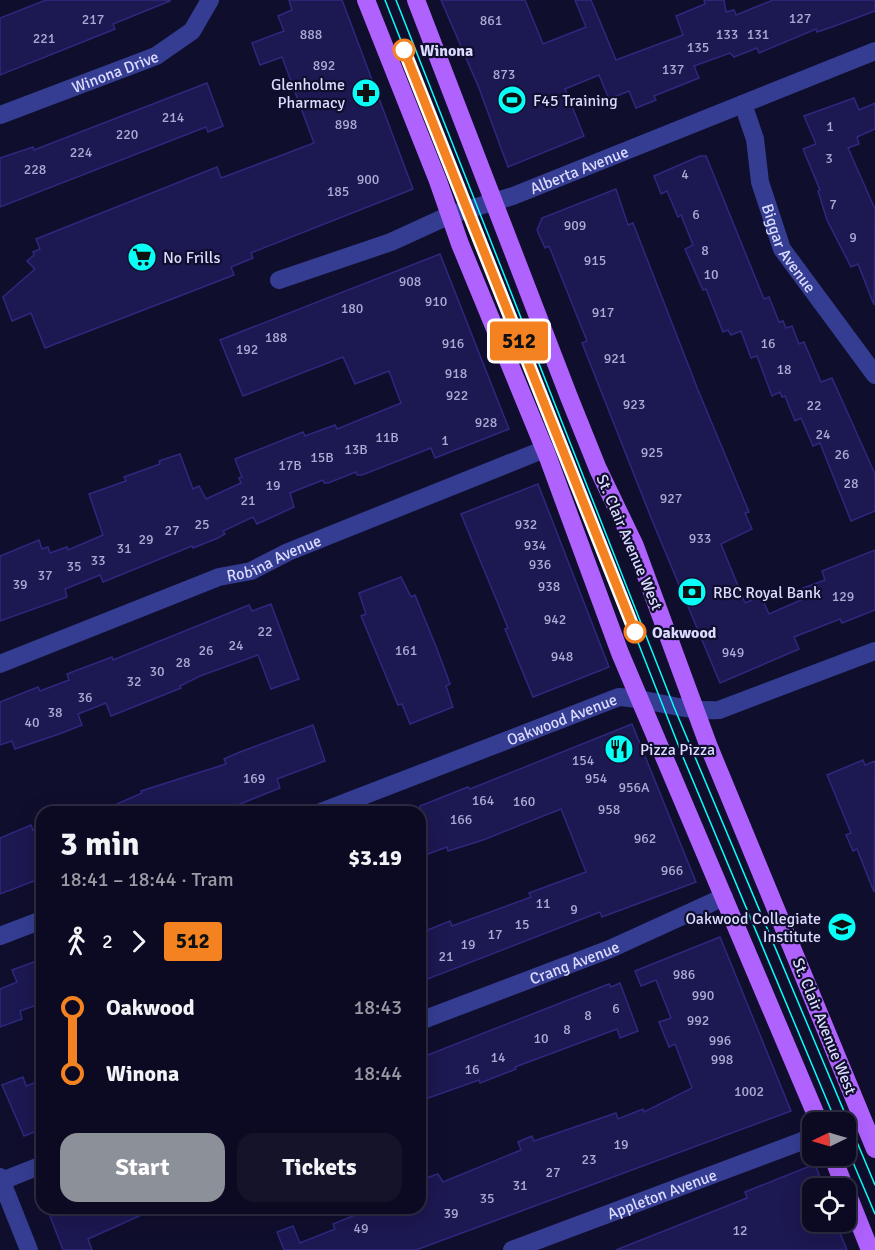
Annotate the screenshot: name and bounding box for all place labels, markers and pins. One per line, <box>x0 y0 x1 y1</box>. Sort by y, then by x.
marker: Winona <box>393 39 415 61</box>
place label: Winona <box>420 41 473 61</box>
place label: Glenholme Pharmacy <box>271 75 346 113</box>
pharmacy icon: Glenholme Pharmacy <box>350 77 382 109</box>
sports icon: F45 Training <box>496 84 528 116</box>
place label: F45 Training <box>533 91 618 111</box>
supermarket icon: No Frills <box>126 241 158 273</box>
place label: No Frills <box>163 248 220 268</box>
bank icon: RBC Royal Bank <box>676 576 708 608</box>
place label: RBC Royal Bank <box>713 583 821 603</box>
marker: Oakwood <box>624 621 646 643</box>
place label: Oakwood <box>652 623 717 643</box>
restaurant icon: Pizza Pizza <box>603 733 635 765</box>
place label: Pizza Pizza <box>640 740 715 760</box>
place label: Oakwood Collegiate Institute <box>685 909 821 947</box>
school or university icon: Oakwood Collegiate Institute <box>826 911 858 943</box>

